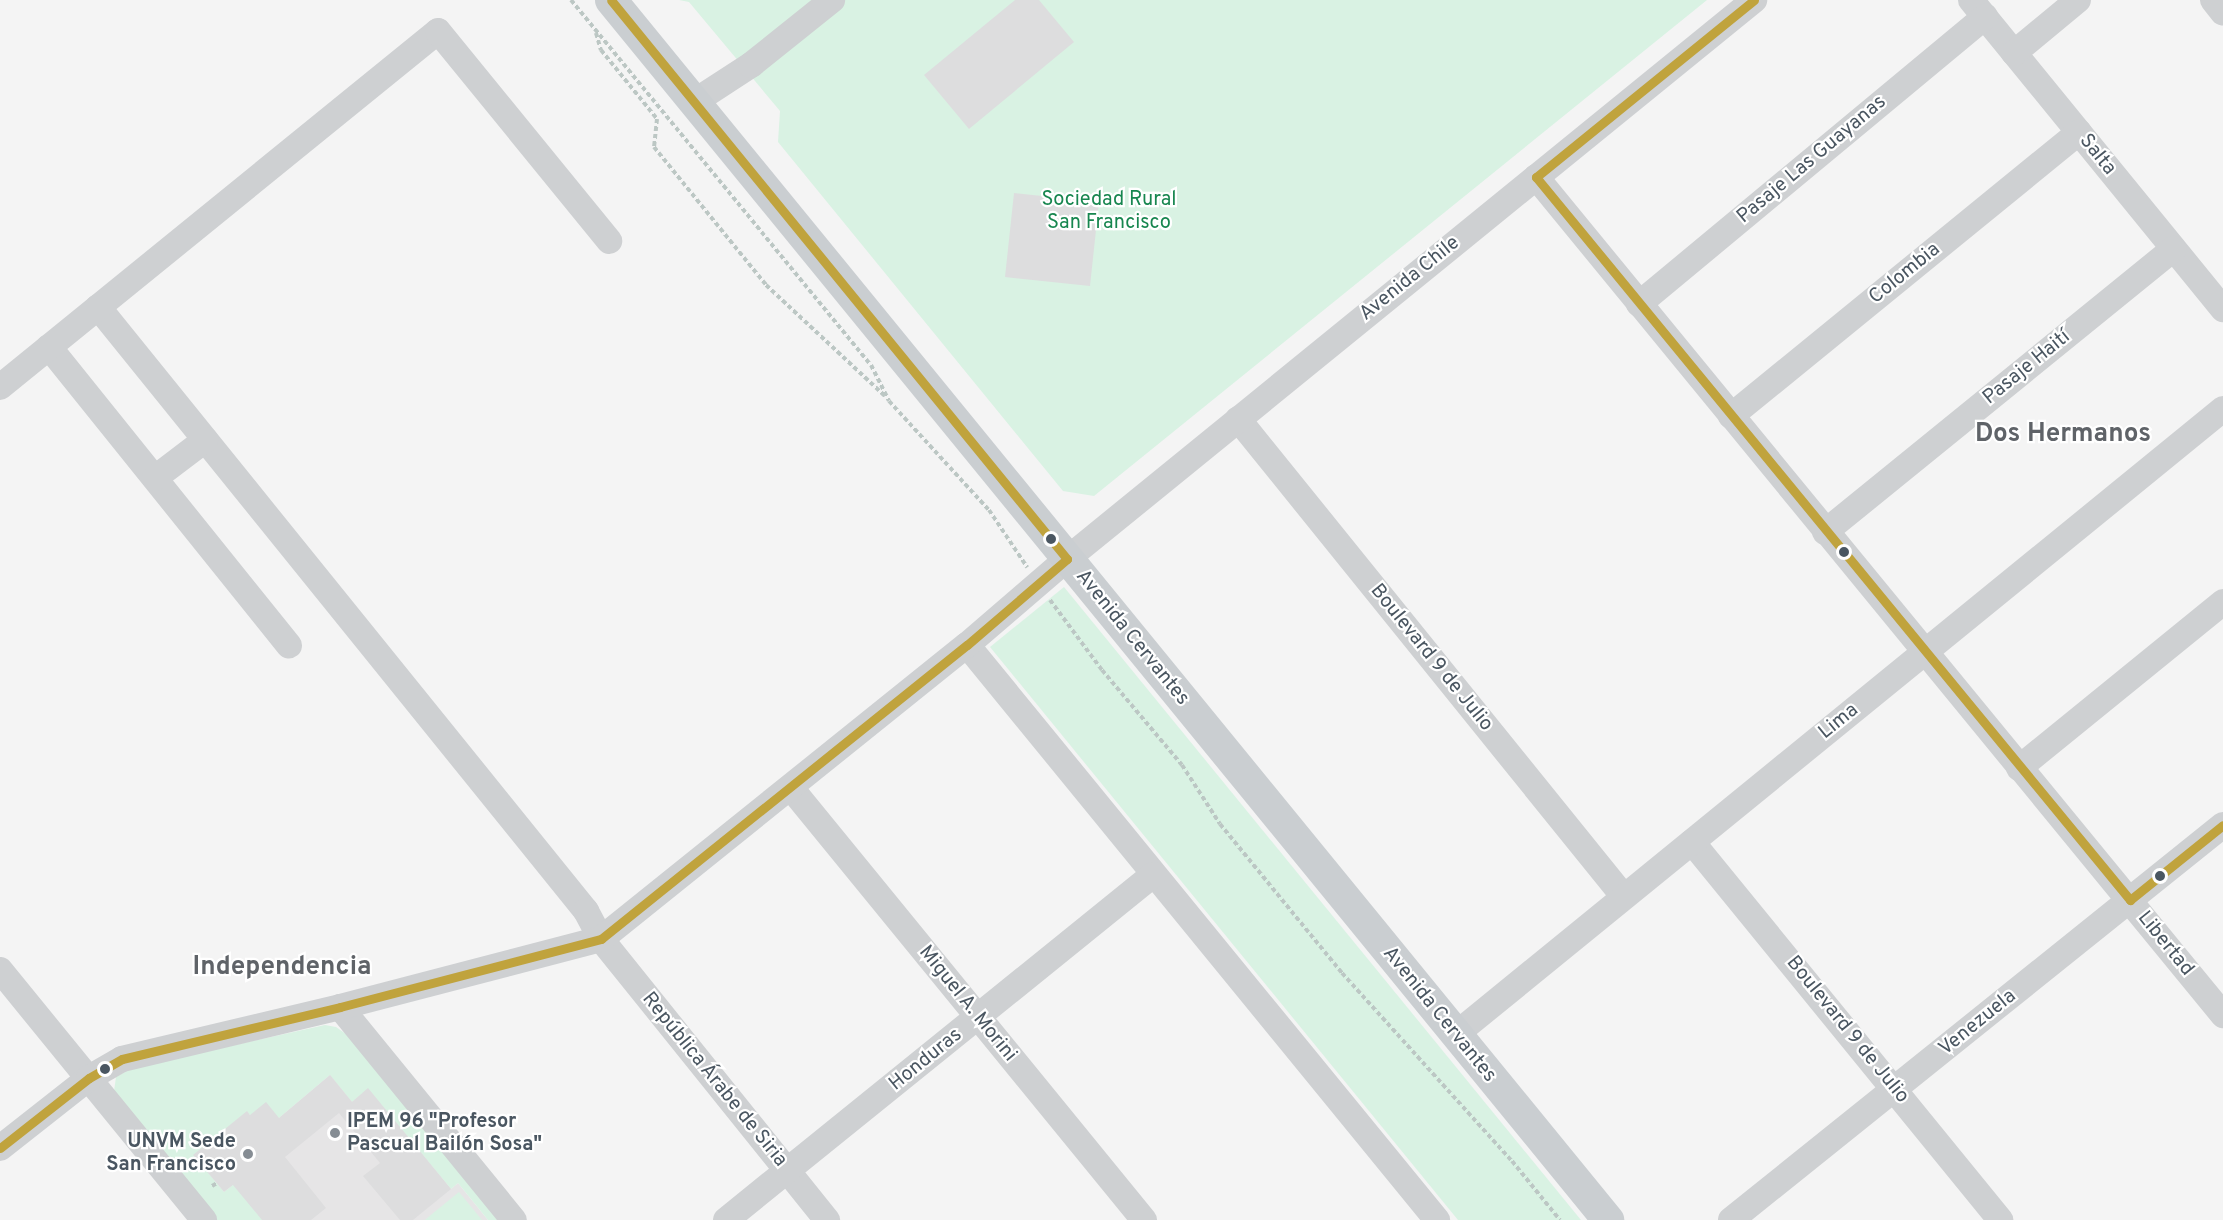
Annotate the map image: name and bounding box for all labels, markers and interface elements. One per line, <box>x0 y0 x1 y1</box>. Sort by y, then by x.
street label: Pasaje Las Guayanas <box>1733 91 1891 229</box>
street label: Salta <box>2073 130 2121 180</box>
park label: Sociedad Rural San Francisco <box>1042 189 1176 236</box>
street label: Avenida Chile <box>1355 231 1465 327</box>
street label: Colombia <box>1865 238 1945 310</box>
street label: Pasaje Haití <box>1979 326 2075 410</box>
district label: Dos Hermanos <box>1975 419 2151 451</box>
unlabelled marker <box>1045 533 1057 545</box>
unlabelled marker <box>1838 546 1850 558</box>
street label: Avenida Cervantes <box>1070 565 1194 711</box>
street label: Boulevard 9 de Julio <box>1364 580 1498 736</box>
street label: Lima <box>1814 699 1864 745</box>
unlabelled marker <box>2154 870 2166 882</box>
street label: Libertad <box>2132 907 2198 981</box>
street label: Miguel A. Morini <box>913 941 1021 1067</box>
street label: Avenida Cervantes <box>1377 942 1501 1088</box>
district label: Independencia <box>192 952 372 984</box>
street label: Boulevard 9 de Julio <box>1780 952 1914 1108</box>
street label: Venezuela <box>1935 985 2021 1061</box>
street label: República Árabe de Siria <box>636 988 792 1172</box>
street label: Honduras <box>885 1023 967 1097</box>
unlabelled marker <box>99 1063 111 1075</box>
place label: IPEM 96 "Profesor Pascual Bailón Sosa" <box>347 1110 542 1157</box>
marker: IPEM 96 "Profesor Pascual Bailón Sosa" <box>328 1126 342 1140</box>
place label: UNVM Sede San Francisco <box>106 1130 236 1177</box>
marker: UNVM Sede San Francisco <box>241 1147 255 1161</box>

